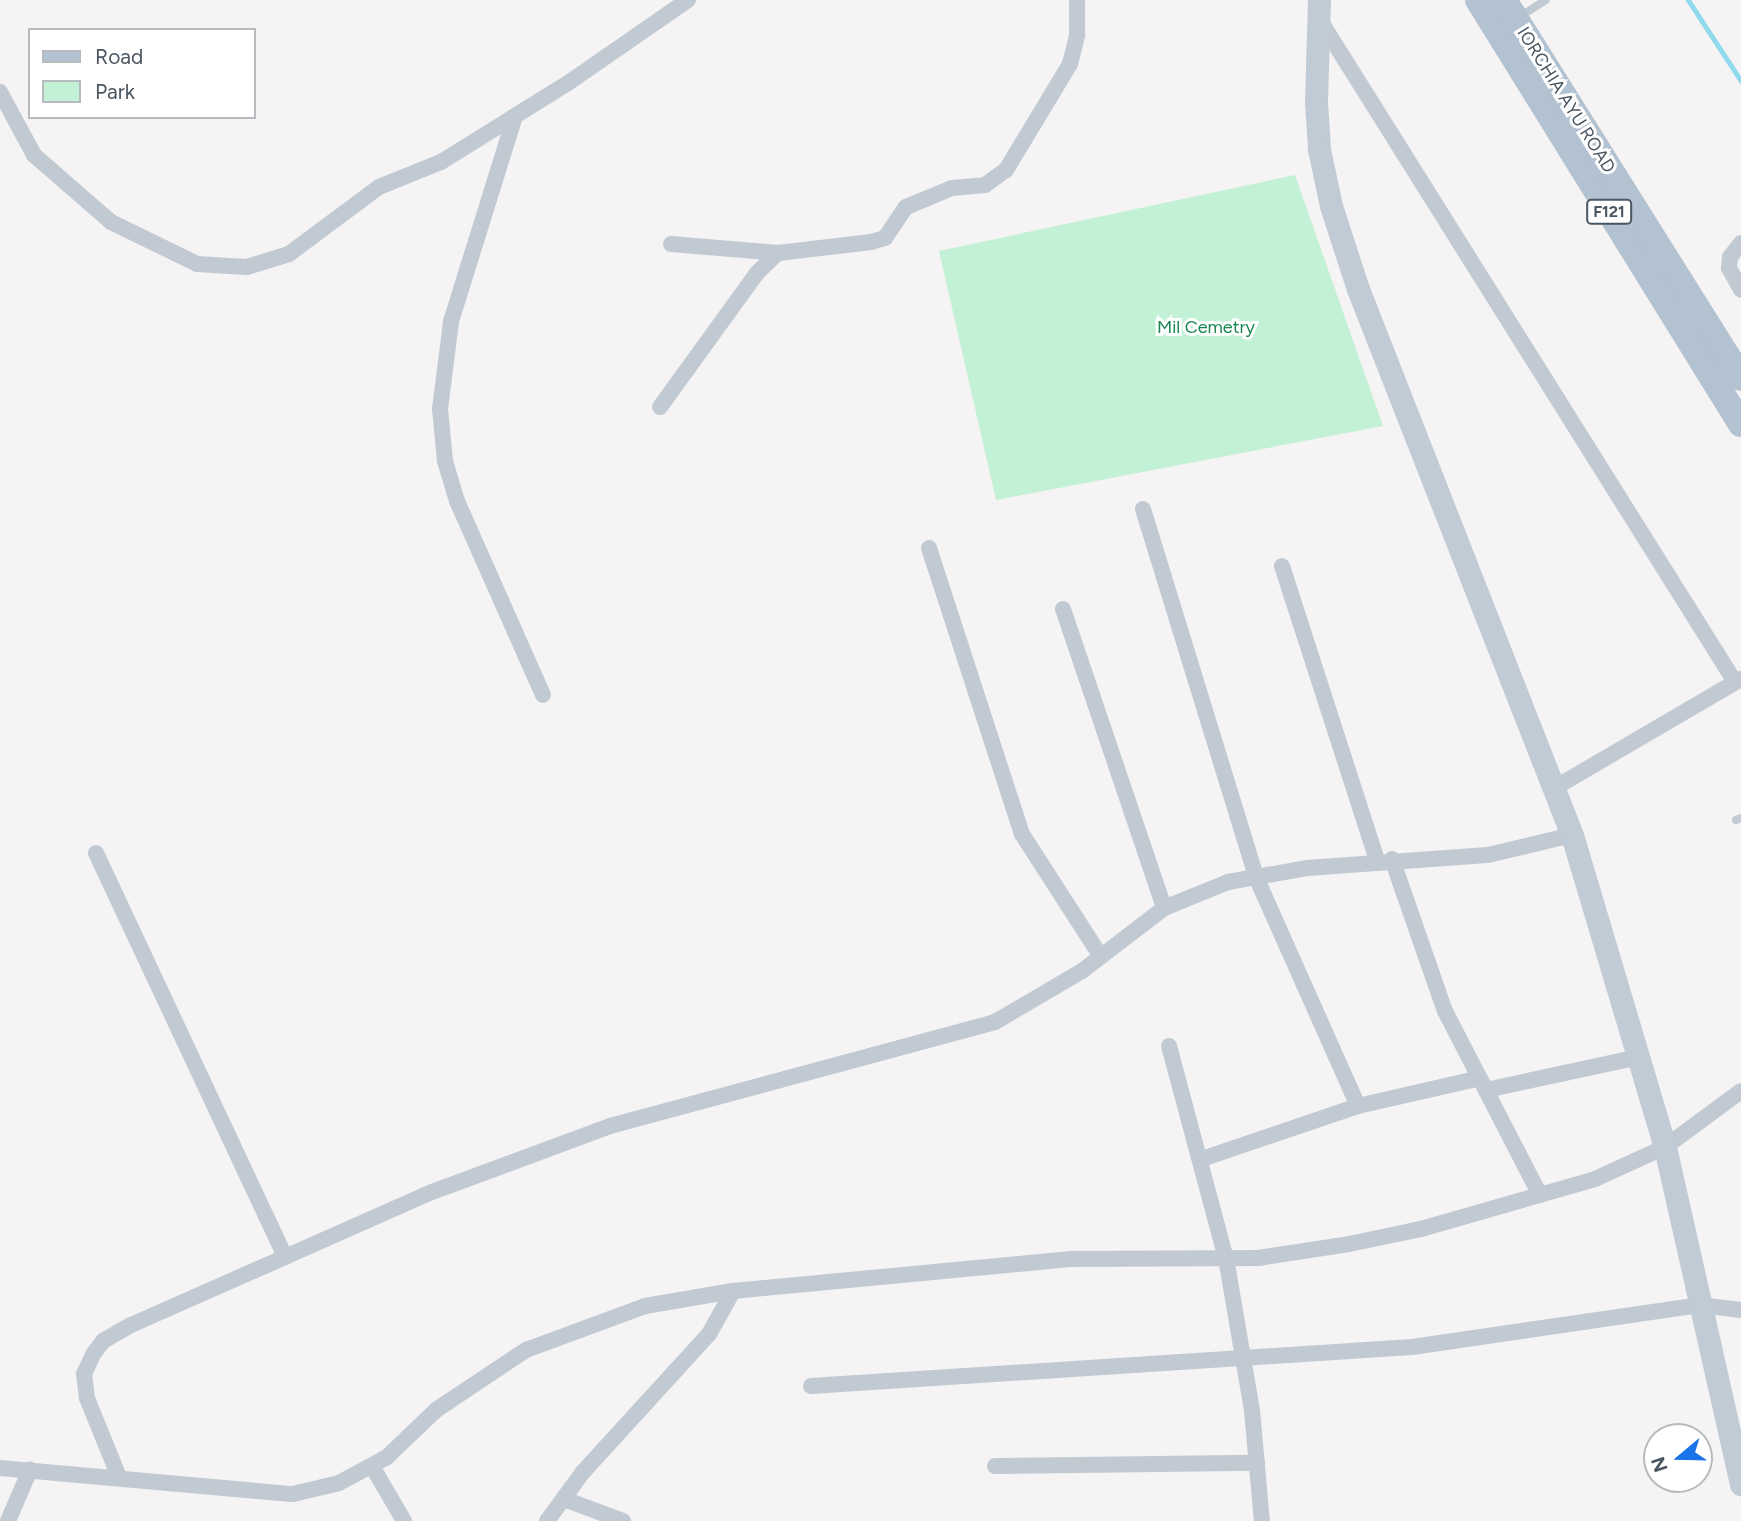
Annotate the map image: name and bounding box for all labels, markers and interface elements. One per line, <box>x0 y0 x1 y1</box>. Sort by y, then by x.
street label: IORCHIA AYU ROAD <box>1512 23 1620 177</box>
legend <box>28 28 256 119</box>
text: Road <box>95 44 143 69</box>
text: Park <box>95 79 135 104</box>
road number: F121 <box>1584 200 1634 224</box>
park label: Mil Cemetry <box>1157 316 1255 338</box>
north arrow <box>1643 1423 1713 1493</box>
text: N <box>1646 1454 1673 1475</box>

